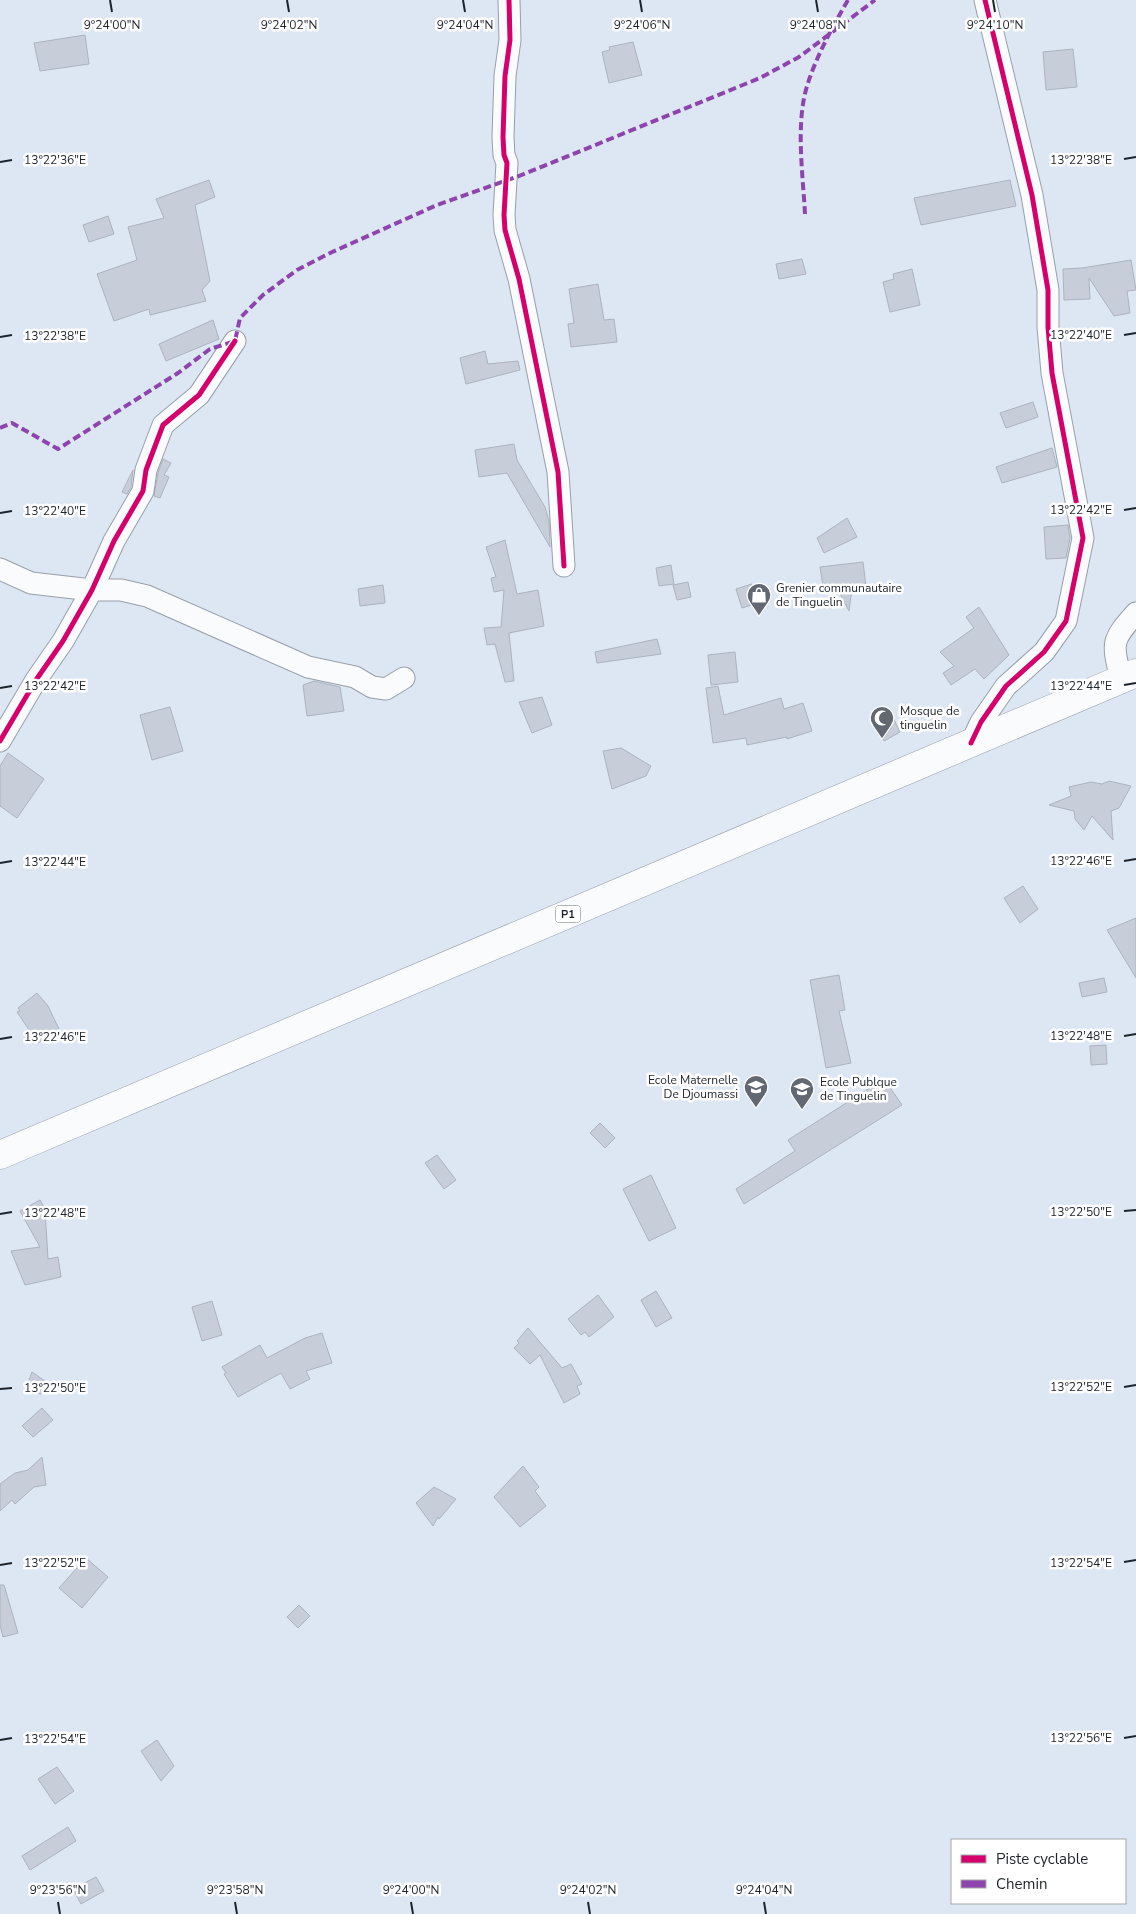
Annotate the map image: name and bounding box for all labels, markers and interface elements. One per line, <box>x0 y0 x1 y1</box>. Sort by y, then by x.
text: 9°24'00"N <box>84 17 140 33</box>
text: 9°24'02"N <box>261 17 317 33</box>
text: 9°24'04"N <box>437 17 493 33</box>
text: 9°24'06"N <box>614 17 670 33</box>
text: 9°24'08"N <box>790 17 846 33</box>
text: 9°24'10"N <box>967 17 1023 33</box>
text: 13°22'36"E <box>24 152 86 168</box>
text: 13°22'38"E <box>1050 152 1112 168</box>
text: 13°22'40"E <box>1050 327 1112 343</box>
text: 13°22'38"E <box>24 328 86 344</box>
text: 13°22'42"E <box>1050 502 1112 518</box>
text: 13°22'40"E <box>24 503 86 519</box>
place label: Grenier communautaire de Tinguelin <box>776 580 902 610</box>
shop icon: Grenier communautaire de Tinguelin <box>746 582 772 616</box>
text: 13°22'42"E <box>24 678 86 694</box>
text: 13°22'44"E <box>1050 678 1112 694</box>
place label: Mosque de tinguelin <box>900 703 959 733</box>
mosque icon: Mosque de tinguelin <box>869 705 895 739</box>
text: 13°22'46"E <box>1050 853 1112 869</box>
text: 13°22'44"E <box>24 854 86 870</box>
road number: P1 <box>556 906 580 922</box>
text: 13°22'48"E <box>1050 1028 1112 1044</box>
text: 13°22'46"E <box>24 1029 86 1045</box>
place label: Ecole Maternelle De Djoumassi <box>648 1072 738 1102</box>
school or university icon: Ecole Maternelle De Djoumassi <box>743 1074 769 1108</box>
place label: Ecole Publque de Tinguelin <box>820 1074 897 1104</box>
school or university icon: Ecole Publque de Tinguelin <box>789 1076 815 1110</box>
text: 13°22'50"E <box>1050 1204 1112 1220</box>
text: 13°22'48"E <box>24 1205 86 1221</box>
text: 13°22'52"E <box>1050 1379 1112 1395</box>
text: 13°22'50"E <box>24 1380 86 1396</box>
text: 13°22'52"E <box>24 1555 86 1571</box>
text: 13°22'54"E <box>1050 1555 1112 1571</box>
text: 13°22'56"E <box>1050 1730 1112 1746</box>
text: 13°22'54"E <box>24 1731 86 1747</box>
legend <box>951 1839 1126 1904</box>
text: Piste cyclable <box>996 1849 1088 1869</box>
text: Chemin <box>996 1874 1047 1894</box>
text: 9°23'56"N <box>30 1882 86 1898</box>
text: 9°23'58"N <box>207 1882 263 1898</box>
text: 9°24'00"N <box>383 1882 439 1898</box>
text: 9°24'02"N <box>560 1882 616 1898</box>
text: 9°24'04"N <box>736 1882 792 1898</box>

